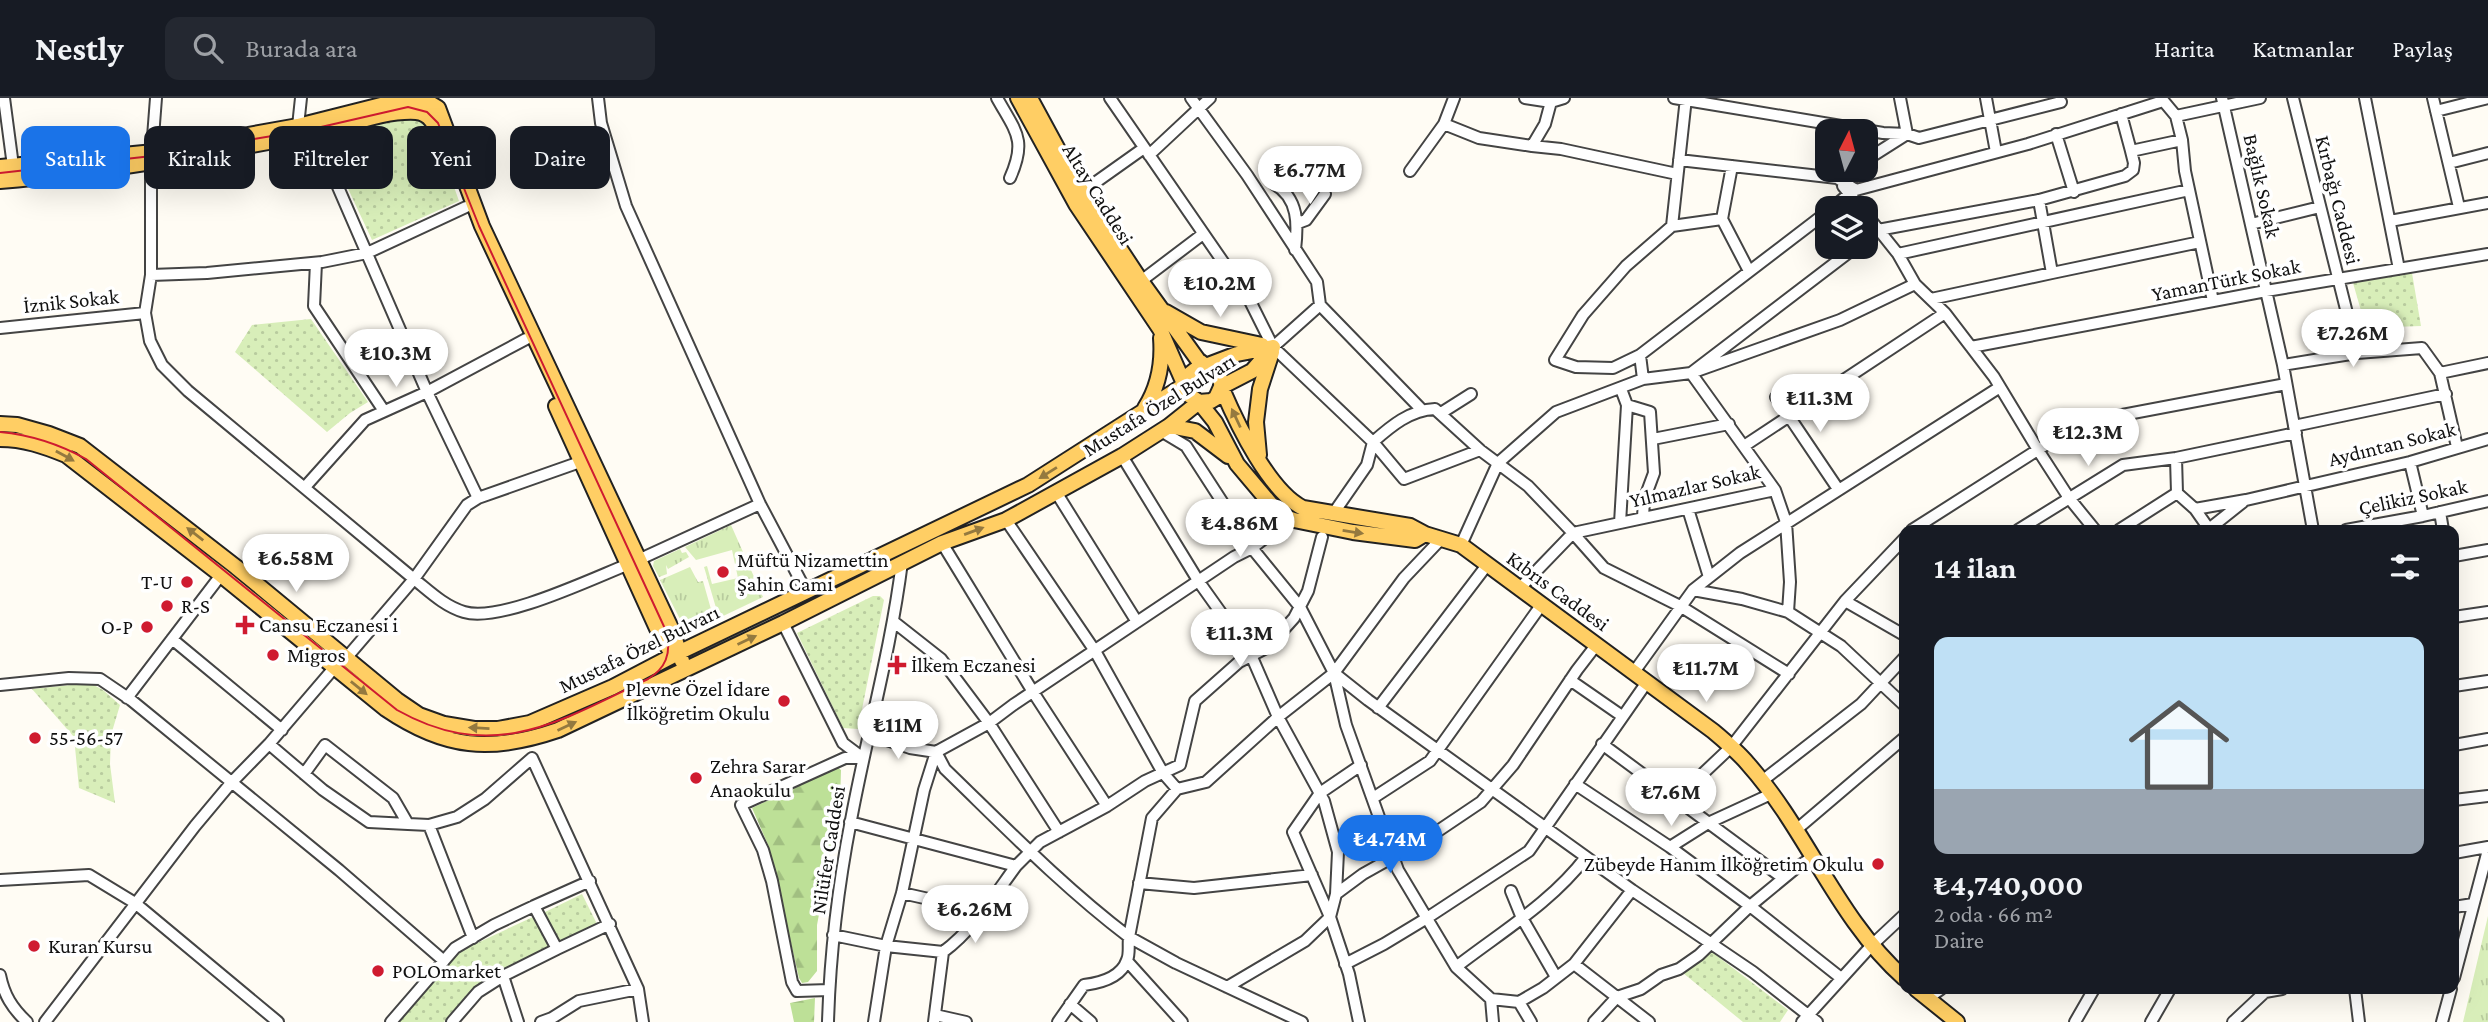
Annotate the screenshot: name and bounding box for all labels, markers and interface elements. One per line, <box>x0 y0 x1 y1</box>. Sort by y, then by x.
search box <box>165 17 655 80</box>
icon: search <box>189 29 227 67</box>
text: Nestly <box>35 30 123 67</box>
text: Burada ara <box>245 34 358 63</box>
text: Harita <box>2154 35 2215 62</box>
text: Katmanlar <box>2253 35 2354 62</box>
text: Paylaş <box>2392 35 2453 62</box>
north arrow <box>1815 119 1878 182</box>
map controls <box>1815 119 1878 259</box>
chip: Satılık <box>21 126 130 189</box>
chip: Kiralık <box>144 126 255 189</box>
chip: Filtreler <box>269 126 393 189</box>
chip: Yeni <box>407 126 496 189</box>
chip: Daire <box>510 126 610 189</box>
street label: Bağlık Sokak <box>2238 132 2286 240</box>
street label: Kırbağı Caddesi <box>2310 133 2366 267</box>
street label: Altay Caddesi <box>1057 139 1139 249</box>
pin: ₺6.77M <box>1253 146 1367 206</box>
text: ₺6.77M <box>1274 156 1346 182</box>
button: layers <box>1815 196 1878 259</box>
street label: YamanTürk Sokak <box>2150 254 2302 306</box>
pin: ₺10.2M <box>1163 260 1277 319</box>
text: ₺10.2M <box>1184 269 1256 295</box>
street label: İznik Sokak <box>22 284 120 318</box>
pin: ₺7.26M <box>2296 310 2410 369</box>
text: ₺7.26M <box>2317 319 2389 345</box>
pin: ₺10.3M <box>339 330 453 389</box>
text: ₺10.3M <box>360 339 432 365</box>
street label: Mustafa Özel Bulvarı <box>1078 348 1240 462</box>
pin: ₺11.3M <box>1763 374 1877 434</box>
text: ₺11.3M <box>1787 384 1853 410</box>
one-way arrow <box>1230 408 1241 429</box>
pin: ₺12.3M <box>2031 408 2145 468</box>
street label: Aydıntan Sokak <box>2326 417 2458 471</box>
text: ₺12.3M <box>2053 418 2123 444</box>
one-way arrow <box>55 450 75 462</box>
street label: Yılmazlar Sokak <box>1627 459 1763 513</box>
one-way arrow <box>1038 467 1058 480</box>
street label: Çelikiz Sokak <box>2356 474 2470 520</box>
pin: ₺4.86M <box>1183 500 1297 559</box>
text: ₺4.86M <box>1201 509 1279 535</box>
one-way arrow <box>964 525 985 536</box>
one-way arrow <box>186 527 204 542</box>
one-way arrow <box>1342 527 1364 538</box>
pin: ₺6.58M <box>239 534 353 594</box>
text: ₺6.58M <box>258 544 334 570</box>
street label: Kıbrıs Caddesi <box>1502 546 1614 636</box>
place label: Müftü Nizamettin Şahin Cami <box>737 548 889 596</box>
icon: filters <box>2386 548 2424 586</box>
text: 14 ilan <box>1934 551 2016 584</box>
marker: Müftü Nizamettin Şahin Cami <box>715 564 731 580</box>
place label: T-U <box>141 570 173 594</box>
marker: T-U <box>179 574 195 590</box>
place label: R-S <box>181 594 210 618</box>
marker: R-S <box>159 598 175 614</box>
street label: Mustafa Özel Bulvarı <box>555 600 723 698</box>
pin: ₺11.3M <box>1183 610 1297 669</box>
place label: Cansu Eczanesi i <box>259 613 399 637</box>
place label: O-P <box>101 615 133 639</box>
marker: Cansu Eczanesi i <box>237 617 253 633</box>
marker: O-P <box>139 619 155 635</box>
text: ₺11.3M <box>1207 619 1273 645</box>
one-way arrow <box>737 634 757 646</box>
place label: Migros <box>287 643 346 667</box>
pin: ₺11.7M <box>1649 644 1763 704</box>
marker: Migros <box>265 647 281 663</box>
place label: İlkem Eczanesi <box>911 653 1036 677</box>
text: ₺11.7M <box>1673 654 1739 680</box>
marker: İlkem Eczanesi <box>889 657 905 673</box>
place label: Plevne Özel İdare İlköğretim Okulu <box>626 677 770 725</box>
one-way arrow <box>349 680 367 695</box>
icon: home <box>2116 682 2242 808</box>
marker: Plevne Özel İdare İlköğretim Okulu <box>776 693 792 709</box>
pin: ₺11M <box>857 702 939 761</box>
text: ₺11M <box>873 711 923 737</box>
one-way arrow <box>557 720 577 731</box>
one-way arrow <box>468 723 490 734</box>
place label: 55-56-57 <box>49 726 123 750</box>
marker: 55-56-57 <box>27 730 43 746</box>
place label: Zehra Sarar Anaokulu <box>710 754 806 802</box>
pin: ₺7.6M <box>1622 768 1720 828</box>
marker: Zehra Sarar Anaokulu <box>688 770 704 786</box>
text: ₺7.6M <box>1641 778 1701 804</box>
street label: Nilüfer Caddesi <box>806 784 850 916</box>
pin: ₺4.74M <box>1333 816 1447 875</box>
text: ₺4.74M <box>1354 825 1426 851</box>
place label: Zübeyde Hanım İlköğretim Okulu <box>1584 852 1864 876</box>
marker: Zübeyde Hanım İlköğretim Okulu <box>1870 856 1886 872</box>
text: ₺4,740,000 <box>1934 868 2083 901</box>
pin: ₺6.26M <box>918 886 1032 945</box>
text: ₺6.26M <box>937 895 1013 921</box>
text: 2 oda · 66 m² <box>1934 901 2053 927</box>
text: Daire <box>1934 927 1984 953</box>
place label: Kuran Kursu <box>48 934 152 958</box>
marker: Kuran Kursu <box>26 938 42 954</box>
place label: POLOmarket <box>392 959 502 983</box>
marker: POLOmarket <box>370 963 386 979</box>

